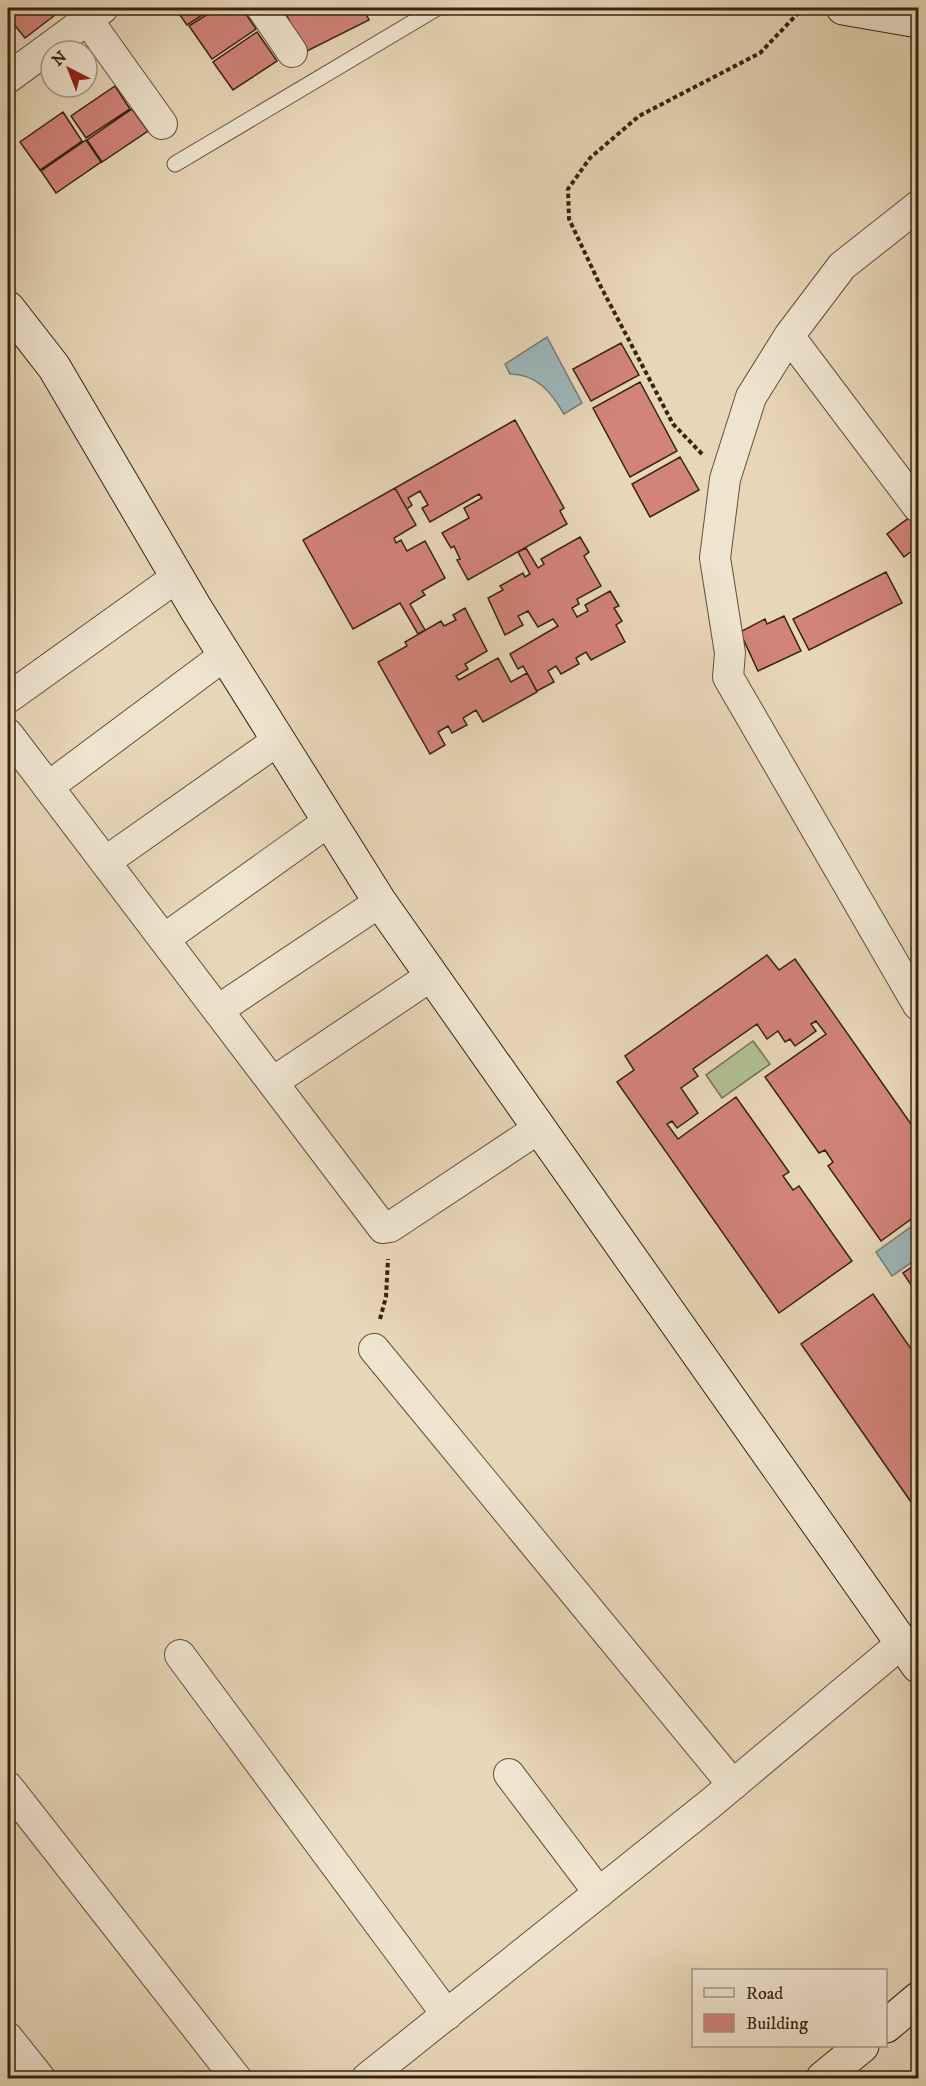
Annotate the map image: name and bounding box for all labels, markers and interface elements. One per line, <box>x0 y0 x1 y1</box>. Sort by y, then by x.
north arrow <box>39 39 99 99</box>
text: N <box>48 47 71 70</box>
legend <box>692 1969 887 2047</box>
text: Road <box>746 1983 783 2005</box>
text: Building <box>746 2013 808 2035</box>

